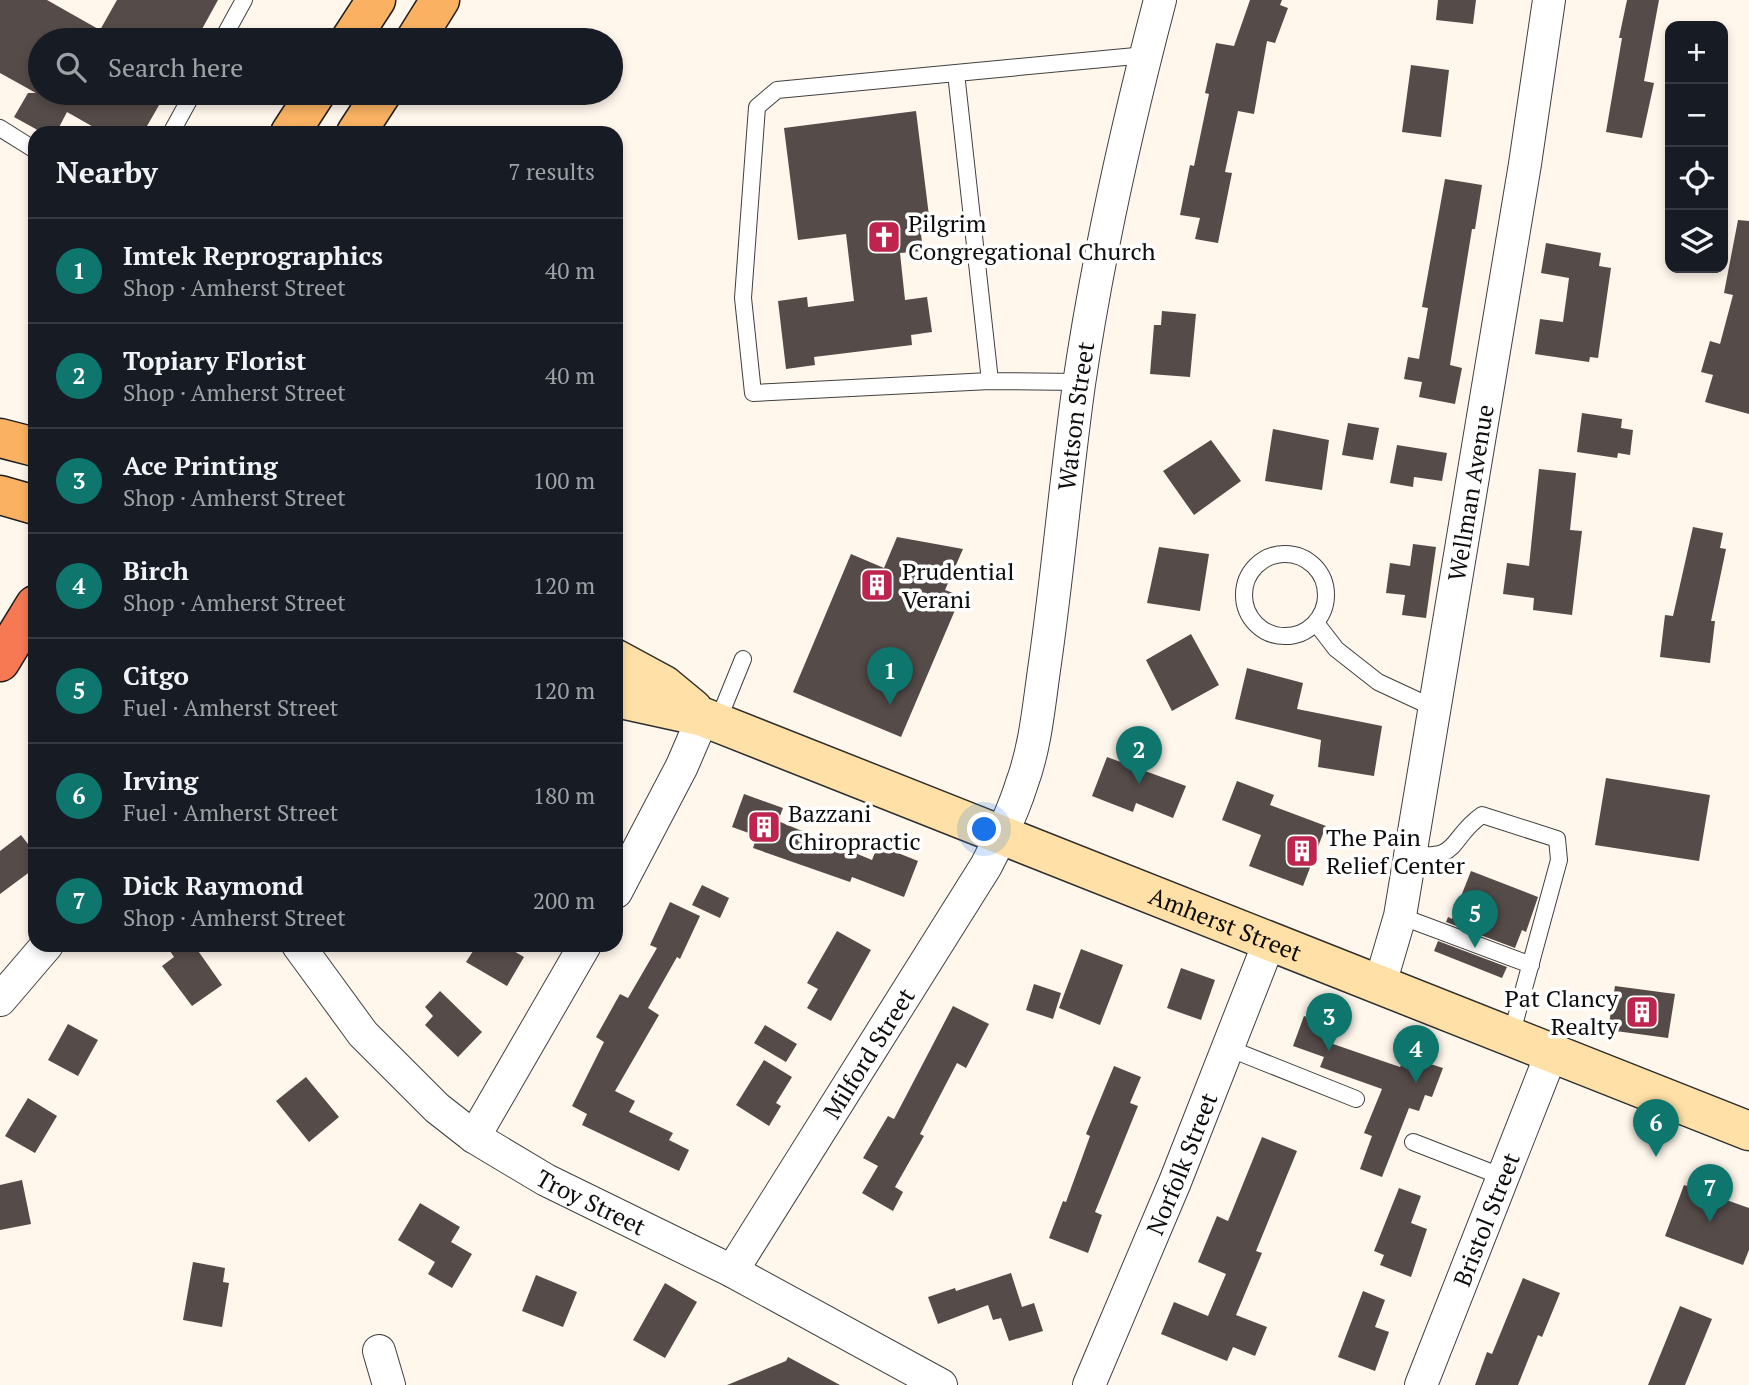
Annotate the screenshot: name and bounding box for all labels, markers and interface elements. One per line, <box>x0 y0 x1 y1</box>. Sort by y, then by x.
map controls <box>1665 21 1728 273</box>
button: + <box>1665 21 1728 84</box>
search box <box>28 28 623 105</box>
icon: search <box>52 48 90 86</box>
text: Search here <box>108 50 243 84</box>
button: − <box>1665 84 1728 147</box>
button: locate <box>1665 147 1728 210</box>
text: Nearby <box>56 152 158 192</box>
text: 7 results <box>508 156 595 187</box>
place label: Pilgrim Congregational Church <box>908 207 1156 267</box>
button: layers <box>1665 210 1728 273</box>
church icon: Pilgrim Congregational Church <box>865 218 903 256</box>
text: Imtek Reprographics <box>123 238 383 272</box>
text: 1 <box>73 255 86 286</box>
text: 40 m <box>545 255 595 286</box>
text: Shop · Amherst Street <box>123 272 346 303</box>
street label: Watson Street <box>1050 339 1101 492</box>
text: Topiary Florist <box>123 343 306 377</box>
text: 2 <box>73 360 86 391</box>
text: 40 m <box>545 360 595 391</box>
text: Shop · Amherst Street <box>123 377 346 408</box>
street label: Wellman Avenue <box>1440 402 1501 583</box>
text: Ace Printing <box>123 448 278 482</box>
text: 3 <box>73 465 86 496</box>
text: 100 m <box>533 465 595 496</box>
text: Shop · Amherst Street <box>123 482 346 513</box>
text: Birch <box>123 553 189 587</box>
place label: Prudential Verani <box>902 555 1014 615</box>
building icon: Prudential Verani <box>858 566 896 604</box>
text: 4 <box>73 570 86 601</box>
text: 120 m <box>533 570 595 601</box>
text: Shop · Amherst Street <box>123 587 346 618</box>
pin: 1 <box>867 647 913 705</box>
text: Citgo <box>123 658 189 692</box>
text: 5 <box>73 675 86 706</box>
text: 120 m <box>533 675 595 706</box>
text: Fuel · Amherst Street <box>123 692 338 723</box>
pin: 2 <box>1116 726 1162 784</box>
text: Irving <box>123 763 198 797</box>
text: 6 <box>73 780 86 811</box>
text: 180 m <box>533 780 595 811</box>
text: Fuel · Amherst Street <box>123 797 338 828</box>
place label: Bazzani Chiropractic <box>788 797 921 857</box>
building icon: Bazzani Chiropractic <box>745 808 783 846</box>
your location <box>967 812 1001 846</box>
place label: The Pain Relief Center <box>1326 821 1466 881</box>
building icon: The Pain Relief Center <box>1283 832 1321 870</box>
text: Dick Raymond <box>123 868 304 902</box>
street label: Amherst Street <box>1144 879 1307 968</box>
text: 7 <box>73 885 86 916</box>
text: 200 m <box>533 885 595 916</box>
pin: 5 <box>1452 890 1498 948</box>
text: Shop · Amherst Street <box>123 902 346 933</box>
street label: Milford Street <box>815 982 922 1125</box>
place label: Pat Clancy Realty <box>1505 982 1619 1042</box>
pin: 3 <box>1306 993 1352 1051</box>
building icon: Pat Clancy Realty <box>1623 993 1661 1031</box>
pin: 4 <box>1393 1025 1439 1083</box>
street label: Norfolk Street <box>1139 1088 1225 1240</box>
pin: 6 <box>1633 1099 1679 1157</box>
street label: Bristol Street <box>1445 1148 1527 1291</box>
street label: Troy Street <box>530 1162 651 1242</box>
pin: 7 <box>1687 1164 1733 1222</box>

